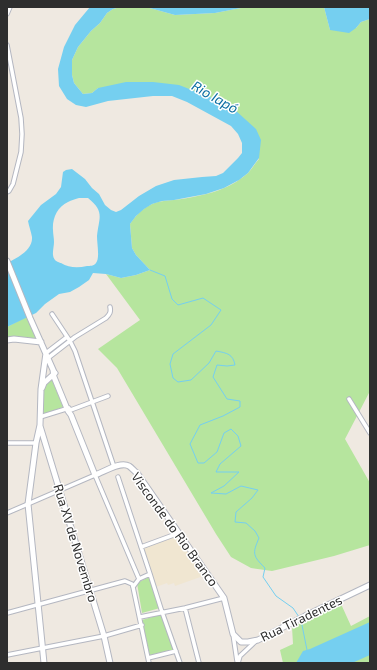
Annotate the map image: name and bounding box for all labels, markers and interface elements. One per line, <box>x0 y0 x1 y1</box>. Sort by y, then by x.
water label: Rio Iapó <box>189 77 242 117</box>
street label: Visconde do Rio Branco <box>128 469 222 589</box>
street label: Rua XV de Novembro <box>50 482 102 604</box>
street label: Rua Tiradentes <box>258 591 344 645</box>

